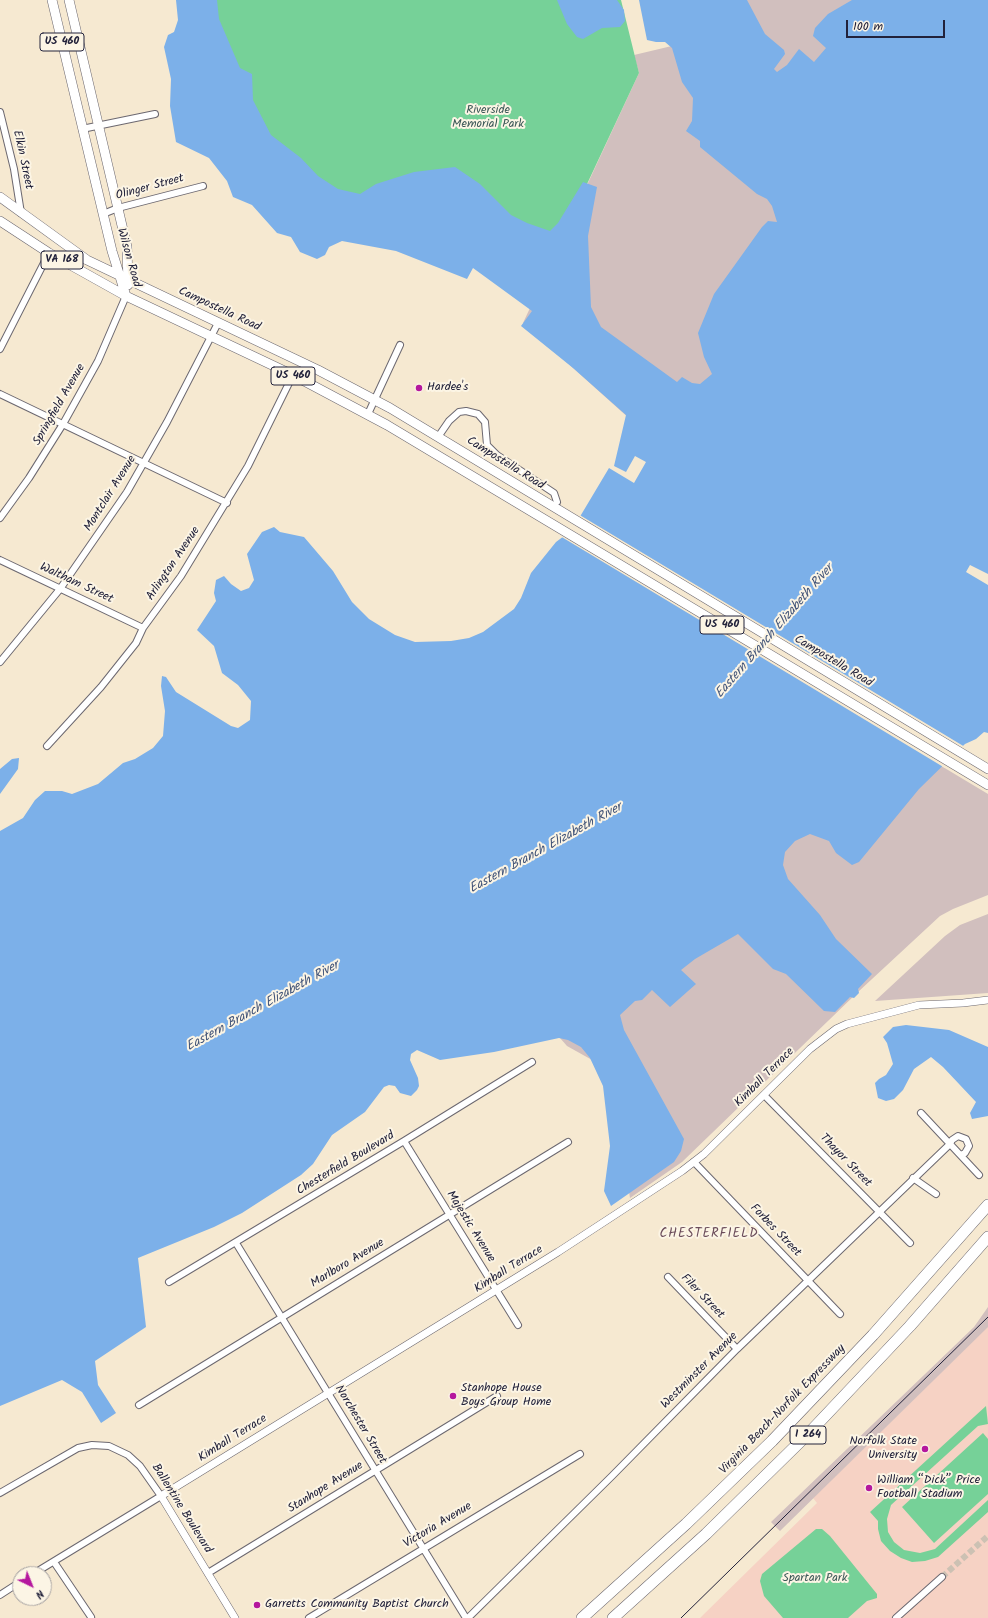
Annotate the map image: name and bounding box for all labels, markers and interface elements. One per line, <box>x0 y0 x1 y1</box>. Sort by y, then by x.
scale bar <box>848 12 947 38</box>
text: 100 m <box>853 17 883 36</box>
road number: US 460 <box>40 33 84 51</box>
park label: Riverside Memorial Park <box>452 104 524 132</box>
street label: Elkin Street <box>9 129 35 191</box>
street label: Olinger Street <box>114 172 186 204</box>
street label: Wilson Road <box>113 227 143 289</box>
road number: VA 168 <box>41 251 83 269</box>
street label: Campostella Road <box>176 285 262 335</box>
street label: Springfield Avenue <box>31 362 89 448</box>
road number: US 460 <box>271 367 315 385</box>
place label: Hardee's <box>427 381 468 395</box>
marker: Hardee's <box>414 383 424 393</box>
street label: Campostella Road <box>463 434 547 494</box>
street label: Montclair Avenue <box>82 453 140 535</box>
street label: Arlington Avenue <box>144 524 204 604</box>
street label: Waltham Street <box>37 561 115 607</box>
water label: Eastern Branch Elizabeth River <box>713 562 837 702</box>
road number: US 460 <box>700 616 744 634</box>
street label: Campostella Road <box>791 633 875 691</box>
water label: Eastern Branch Elizabeth River <box>467 800 625 898</box>
water label: Eastern Branch Elizabeth River <box>184 958 342 1056</box>
street label: Kimball Terrace <box>732 1045 798 1111</box>
street label: Chesterfield Boulevard <box>295 1129 397 1199</box>
street label: Thayor Street <box>816 1131 874 1191</box>
street label: Majestic Avenue <box>442 1189 498 1265</box>
street label: Forbes Street <box>746 1202 804 1260</box>
district label: CHESTERFIELD <box>659 1227 759 1243</box>
street label: Marlboro Avenue <box>309 1236 387 1292</box>
street label: Kimball Terrace <box>472 1243 546 1297</box>
street label: Filer Street <box>677 1272 727 1322</box>
street label: Westminster Avenue <box>659 1330 741 1412</box>
street label: Virginia Beach-Norfolk Expressway <box>717 1342 849 1478</box>
place label: Stanhope House Boys Group Home <box>461 1382 551 1410</box>
street label: Norchester Street <box>331 1383 389 1467</box>
marker: Stanhope House Boys Group Home <box>448 1391 458 1401</box>
street label: Kimball Terrace <box>196 1412 270 1466</box>
road number: I 264 <box>790 1426 826 1444</box>
place label: Norfolk State University <box>849 1435 917 1463</box>
marker: Norfolk State University <box>920 1444 930 1454</box>
street label: Stanhope Avenue <box>286 1459 366 1517</box>
street label: Ballentine Boulevard <box>148 1462 214 1556</box>
place label: William “Dick” Price Football Stadium <box>877 1474 980 1502</box>
marker: William “Dick” Price Football Stadium <box>864 1483 874 1493</box>
street label: Victoria Avenue <box>401 1500 475 1552</box>
north arrow <box>12 1566 52 1606</box>
park label: Spartan Park <box>783 1572 847 1586</box>
text: N <box>31 1585 48 1603</box>
place label: Garretts Community Baptist Church <box>265 1598 449 1612</box>
marker: Garretts Community Baptist Church <box>252 1600 262 1610</box>

